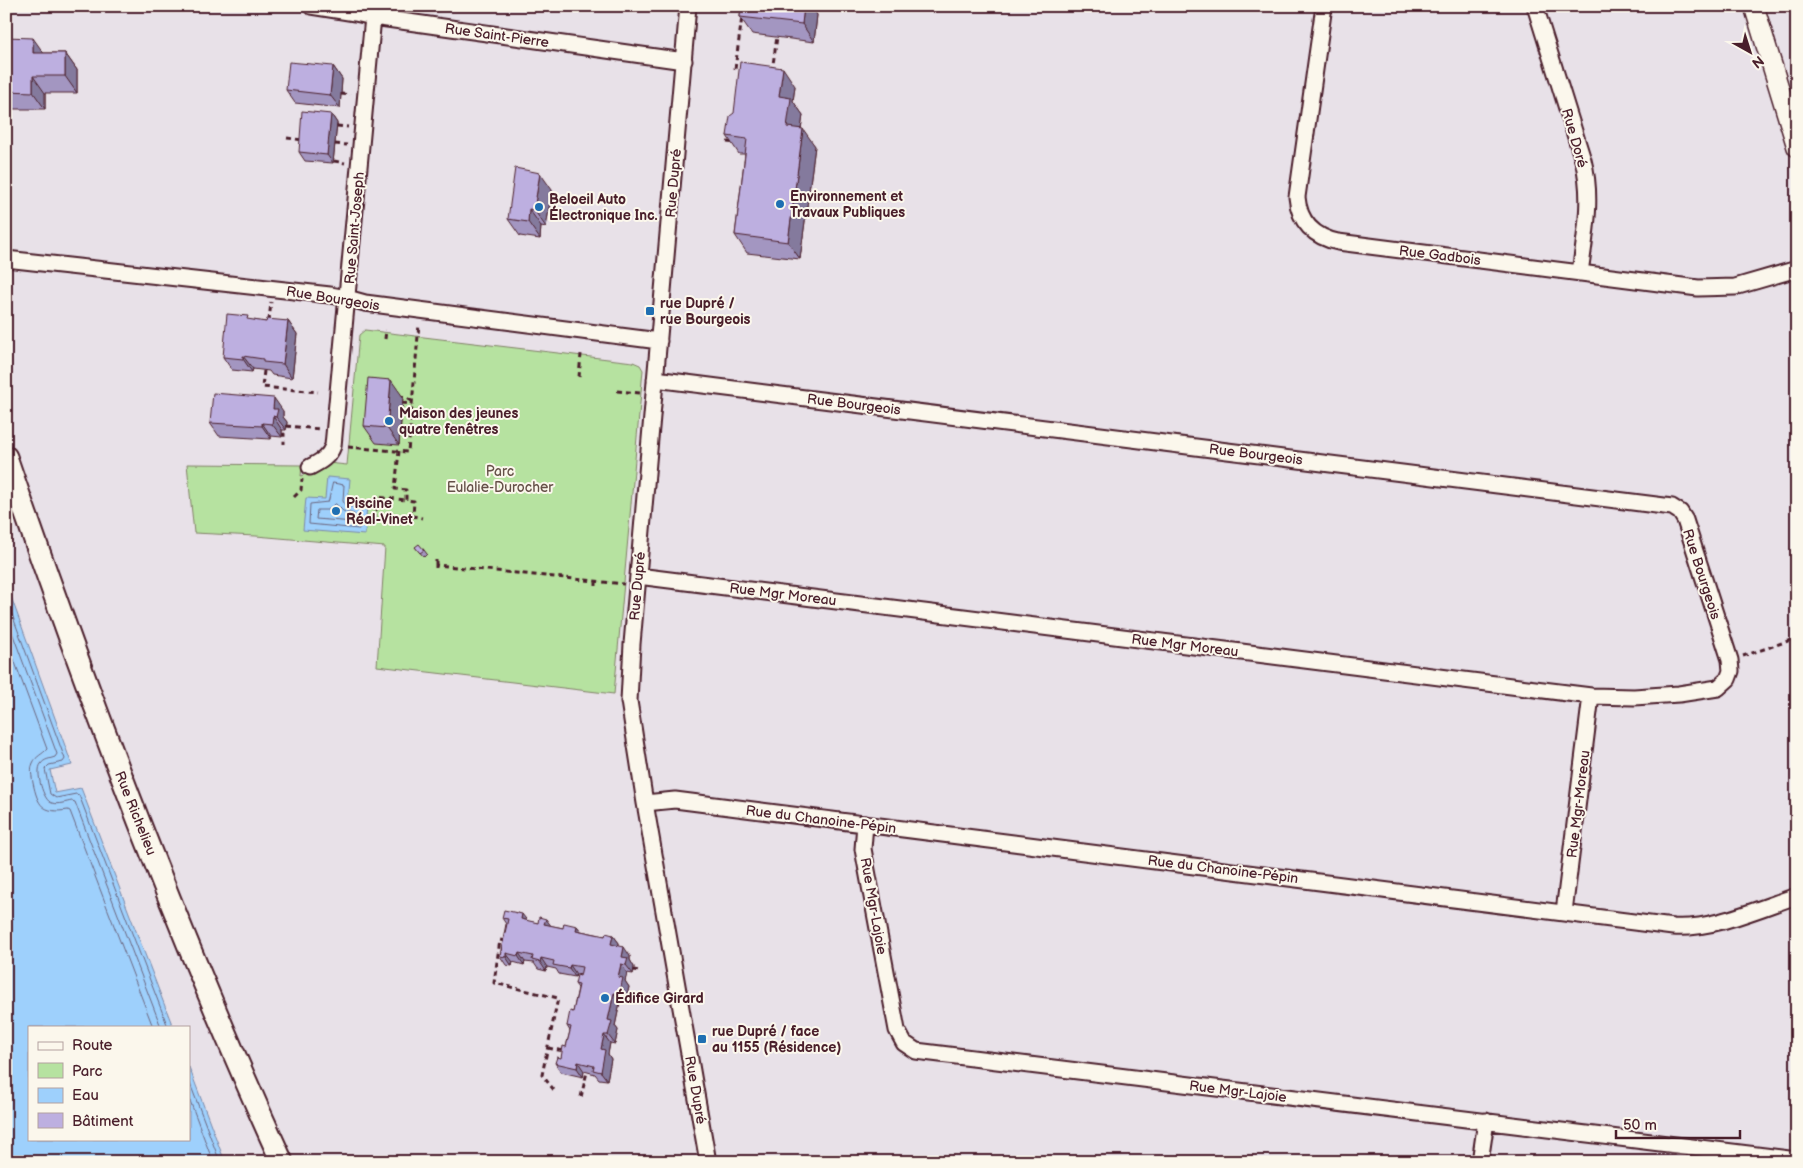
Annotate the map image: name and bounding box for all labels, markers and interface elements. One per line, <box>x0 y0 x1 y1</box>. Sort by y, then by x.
street label: Rue Saint-Pierre <box>444 20 550 51</box>
north arrow <box>1726 28 1776 78</box>
text: N <box>1748 52 1767 72</box>
street label: Rue Doré <box>1558 106 1591 170</box>
street label: Rue Dupré <box>662 147 685 218</box>
street label: Rue Saint-Joseph <box>341 171 368 285</box>
place label: Environnement et Travaux Publiques <box>790 188 905 221</box>
place label: Beloeil Auto Électronique Inc. <box>549 191 657 224</box>
marker: Environnement et Travaux Publiques <box>774 198 786 210</box>
marker: Beloeil Auto Électronique Inc. <box>533 201 545 213</box>
street label: Rue Gadbois <box>1398 242 1482 269</box>
street label: Rue Bourgeois <box>285 283 381 314</box>
place label: rue Dupré / rue Bourgeois <box>660 295 751 328</box>
marker: rue Dupré / rue Bourgeois <box>644 305 656 317</box>
street label: Rue Bourgeois <box>806 390 902 419</box>
place label: Maison des jeunes quatre fenêtres <box>399 405 518 438</box>
marker: Maison des jeunes quatre fenêtres <box>383 415 395 427</box>
street label: Rue Bourgeois <box>1208 440 1304 469</box>
park label: Parc Eulalie-Durocher <box>447 463 554 496</box>
place label: Piscine Réal-Vinet <box>346 495 413 528</box>
marker: Piscine Réal-Vinet <box>330 505 342 517</box>
street label: Rue Bourgeois <box>1679 527 1724 622</box>
street label: Rue Dupré <box>626 550 649 621</box>
street label: Rue Mgr Moreau <box>728 579 837 609</box>
street label: Rue Mgr Moreau <box>1130 630 1239 660</box>
street label: Rue Mgr-Moreau <box>1563 749 1594 859</box>
street label: Rue Richelieu <box>111 769 160 858</box>
street label: Rue du Chanoine-Pépin <box>745 802 897 837</box>
street label: Rue du Chanoine-Pépin <box>1147 852 1299 887</box>
street label: Rue Mgr-Lajoie <box>857 856 890 956</box>
place label: Édifice Girard <box>615 988 704 1007</box>
marker: Édifice Girard <box>599 992 611 1004</box>
place label: rue Dupré / face au 1155 (Résidence) <box>712 1023 841 1056</box>
legend <box>28 1026 190 1140</box>
marker: rue Dupré / face au 1155 (Résidence) <box>696 1033 708 1045</box>
text: Route <box>72 1036 113 1055</box>
street label: Rue Dupré <box>681 1055 710 1126</box>
text: Parc <box>72 1062 102 1081</box>
street label: Rue Mgr-Lajoie <box>1188 1077 1288 1106</box>
text: Eau <box>72 1086 99 1105</box>
scale bar <box>1616 1108 1739 1140</box>
text: Bâtiment <box>72 1112 134 1131</box>
text: 50 m <box>1623 1116 1657 1135</box>

